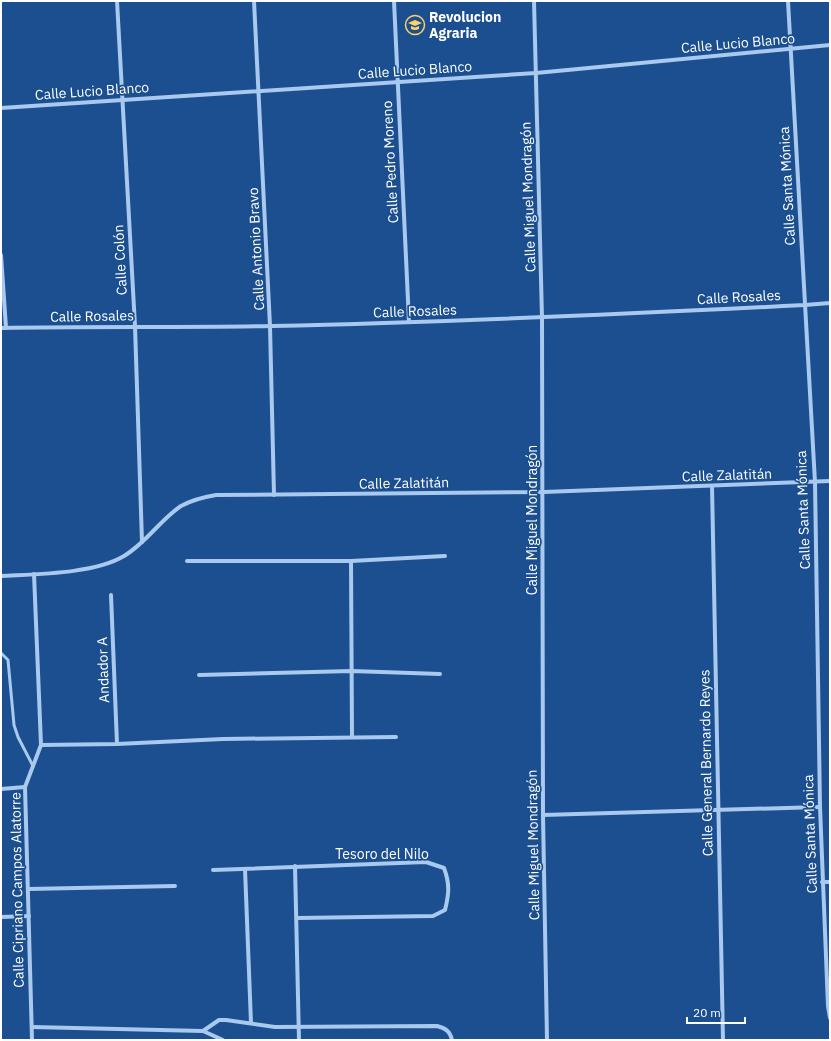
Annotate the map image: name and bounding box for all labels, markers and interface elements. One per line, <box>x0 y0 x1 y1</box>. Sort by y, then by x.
place label: Revolucion Agraria <box>429 8 501 42</box>
school or university icon: Revolucion Agraria <box>404 14 426 36</box>
street label: Calle Lucio Blanco <box>680 29 796 57</box>
street label: Calle Lucio Blanco <box>357 57 473 83</box>
street label: Calle Lucio Blanco <box>34 78 150 104</box>
street label: Calle Pedro Moreno <box>378 100 402 224</box>
street label: Calle Miguel Mondragón <box>516 121 540 273</box>
street label: Calle Santa Mónica <box>775 126 799 246</box>
street label: Calle Antonio Bravo <box>244 187 268 311</box>
street label: Calle Colón <box>109 224 131 296</box>
street label: Calle Rosales <box>697 286 782 308</box>
street label: Calle Rosales <box>373 301 457 321</box>
street label: Calle Rosales <box>50 306 134 326</box>
street label: Calle Miguel Mondragón <box>523 445 541 595</box>
street label: Calle Santa Mónica <box>792 450 814 570</box>
street label: Calle Zalatitán <box>682 464 772 486</box>
street label: Calle Zalatitán <box>359 473 449 493</box>
street label: Andador A <box>93 637 113 703</box>
street label: Calle General Bernardo Reyes <box>695 669 717 857</box>
street label: Calle Miguel Mondragón <box>523 770 543 920</box>
street label: Calle Santa Mónica <box>799 774 821 894</box>
street label: Calle Cipriano Campos Alatorre <box>6 792 28 988</box>
street label: Tesoro del Nilo <box>335 845 429 863</box>
scale bar <box>687 999 745 1025</box>
text: 20 m <box>693 1005 721 1020</box>

